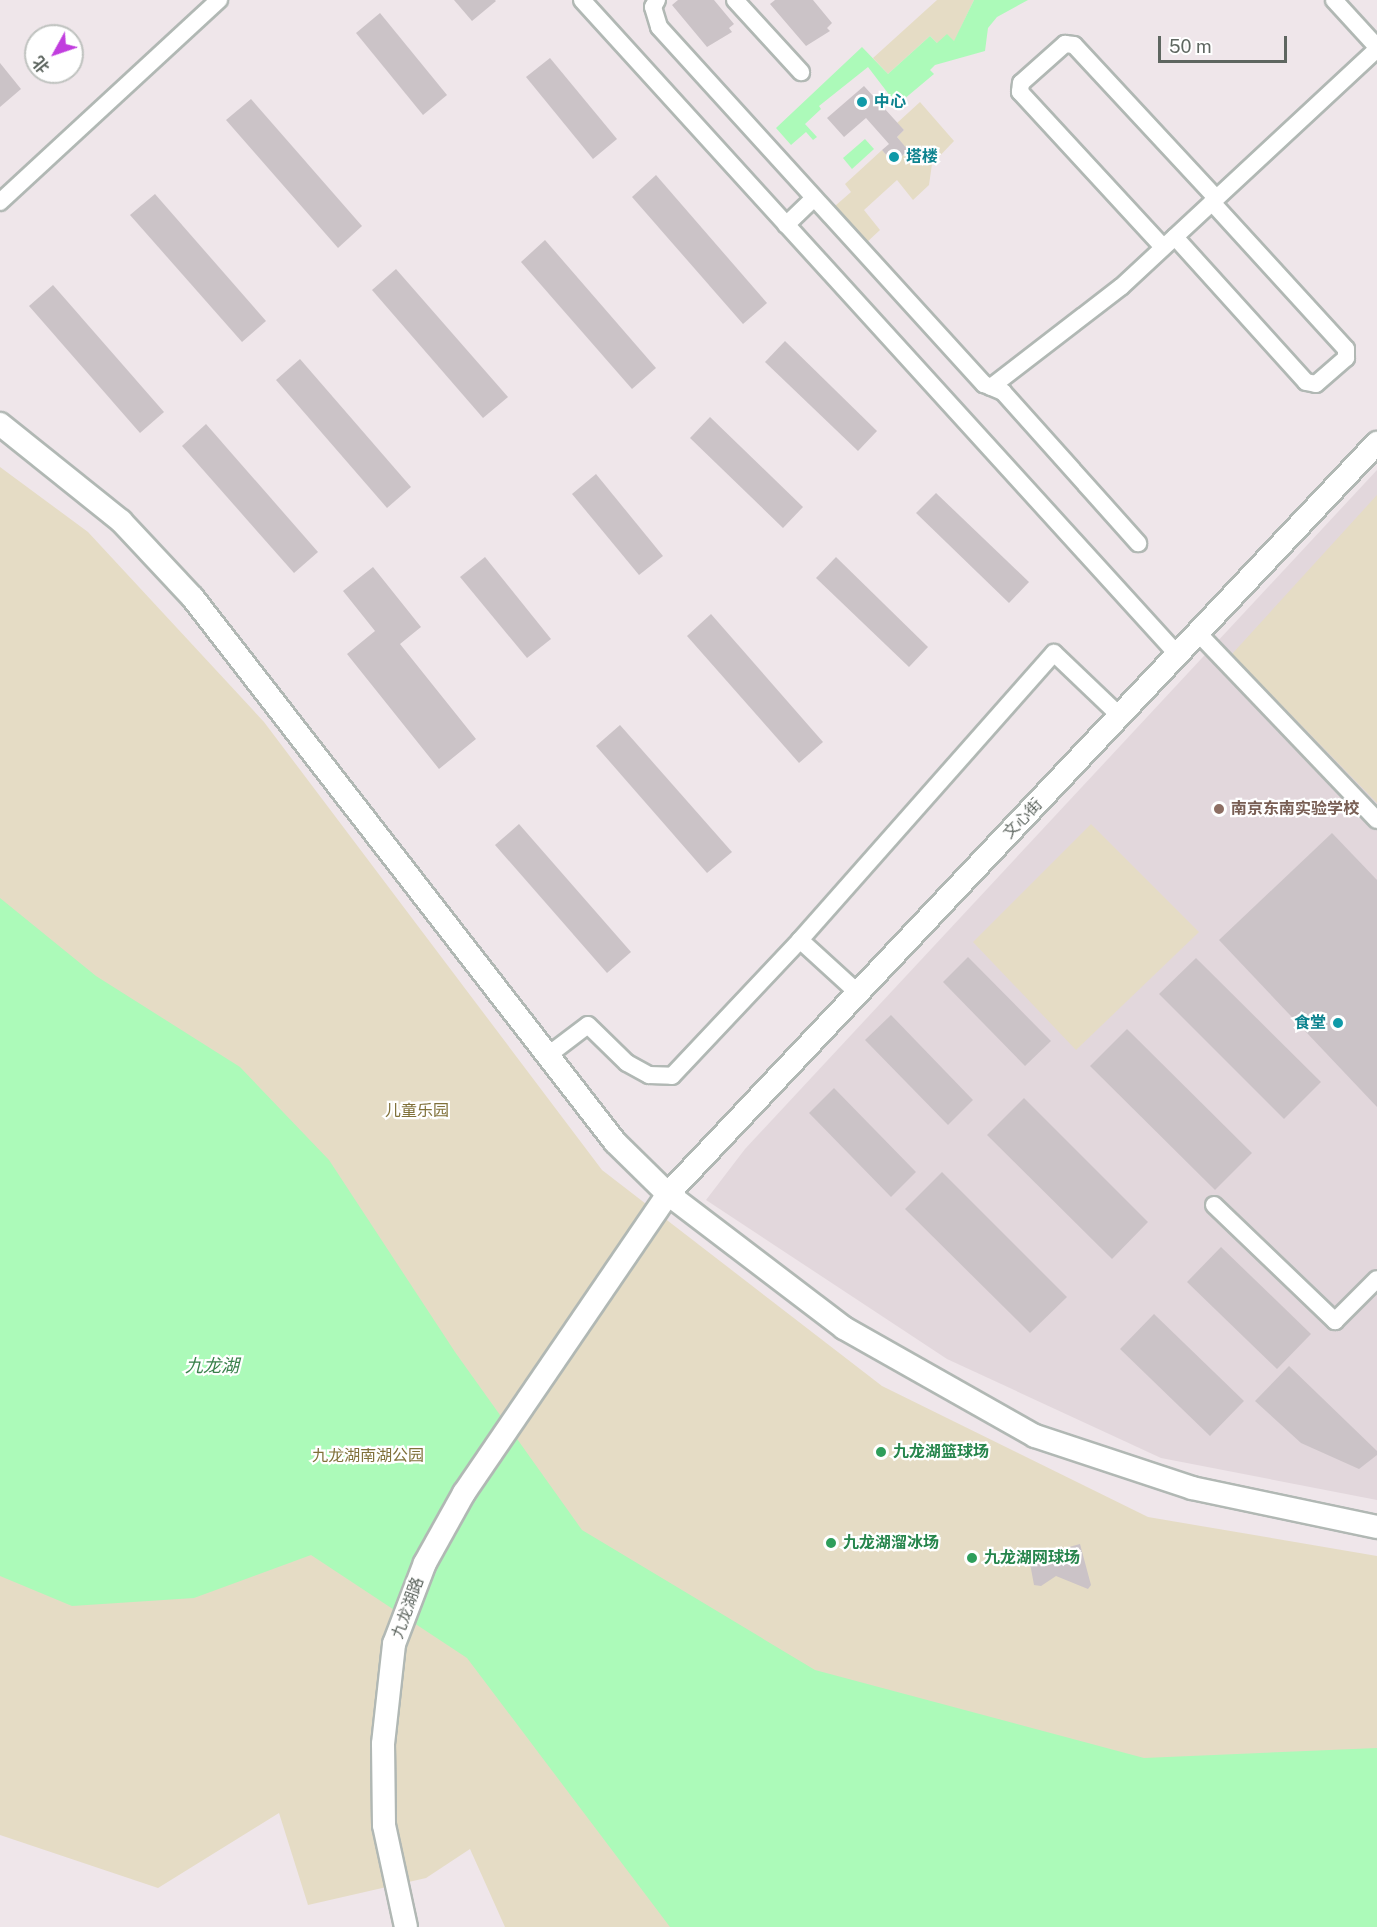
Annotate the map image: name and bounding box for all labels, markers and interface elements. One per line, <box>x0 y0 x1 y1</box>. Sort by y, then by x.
north arrow <box>24 24 84 84</box>
scale bar <box>1161 24 1290 62</box>
text: 50 m <box>1169 36 1212 57</box>
text: 北 <box>29 52 54 77</box>
place label: 中心 <box>874 92 906 112</box>
marker: 中心 <box>855 95 869 109</box>
place label: 塔楼 <box>906 147 938 167</box>
marker: 塔楼 <box>887 150 901 164</box>
street label: 文心街 <box>999 795 1047 843</box>
place label: 南京东南实验学校 <box>1231 799 1359 819</box>
marker: 南京东南实验学校 <box>1212 802 1226 816</box>
place label: 食堂 <box>1294 1013 1326 1033</box>
marker: 食堂 <box>1331 1016 1345 1030</box>
park label: 儿童乐园 <box>385 1101 449 1121</box>
water label: 九龙湖 <box>185 1355 239 1377</box>
place label: 九龙湖篮球场 <box>893 1442 989 1462</box>
marker: 九龙湖篮球场 <box>874 1445 888 1459</box>
park label: 九龙湖南湖公园 <box>312 1446 424 1466</box>
place label: 九龙湖溜冰场 <box>843 1533 939 1553</box>
marker: 九龙湖溜冰场 <box>824 1536 838 1550</box>
place label: 九龙湖网球场 <box>984 1548 1080 1568</box>
marker: 九龙湖网球场 <box>965 1551 979 1565</box>
street label: 九龙湖路 <box>388 1575 428 1641</box>

